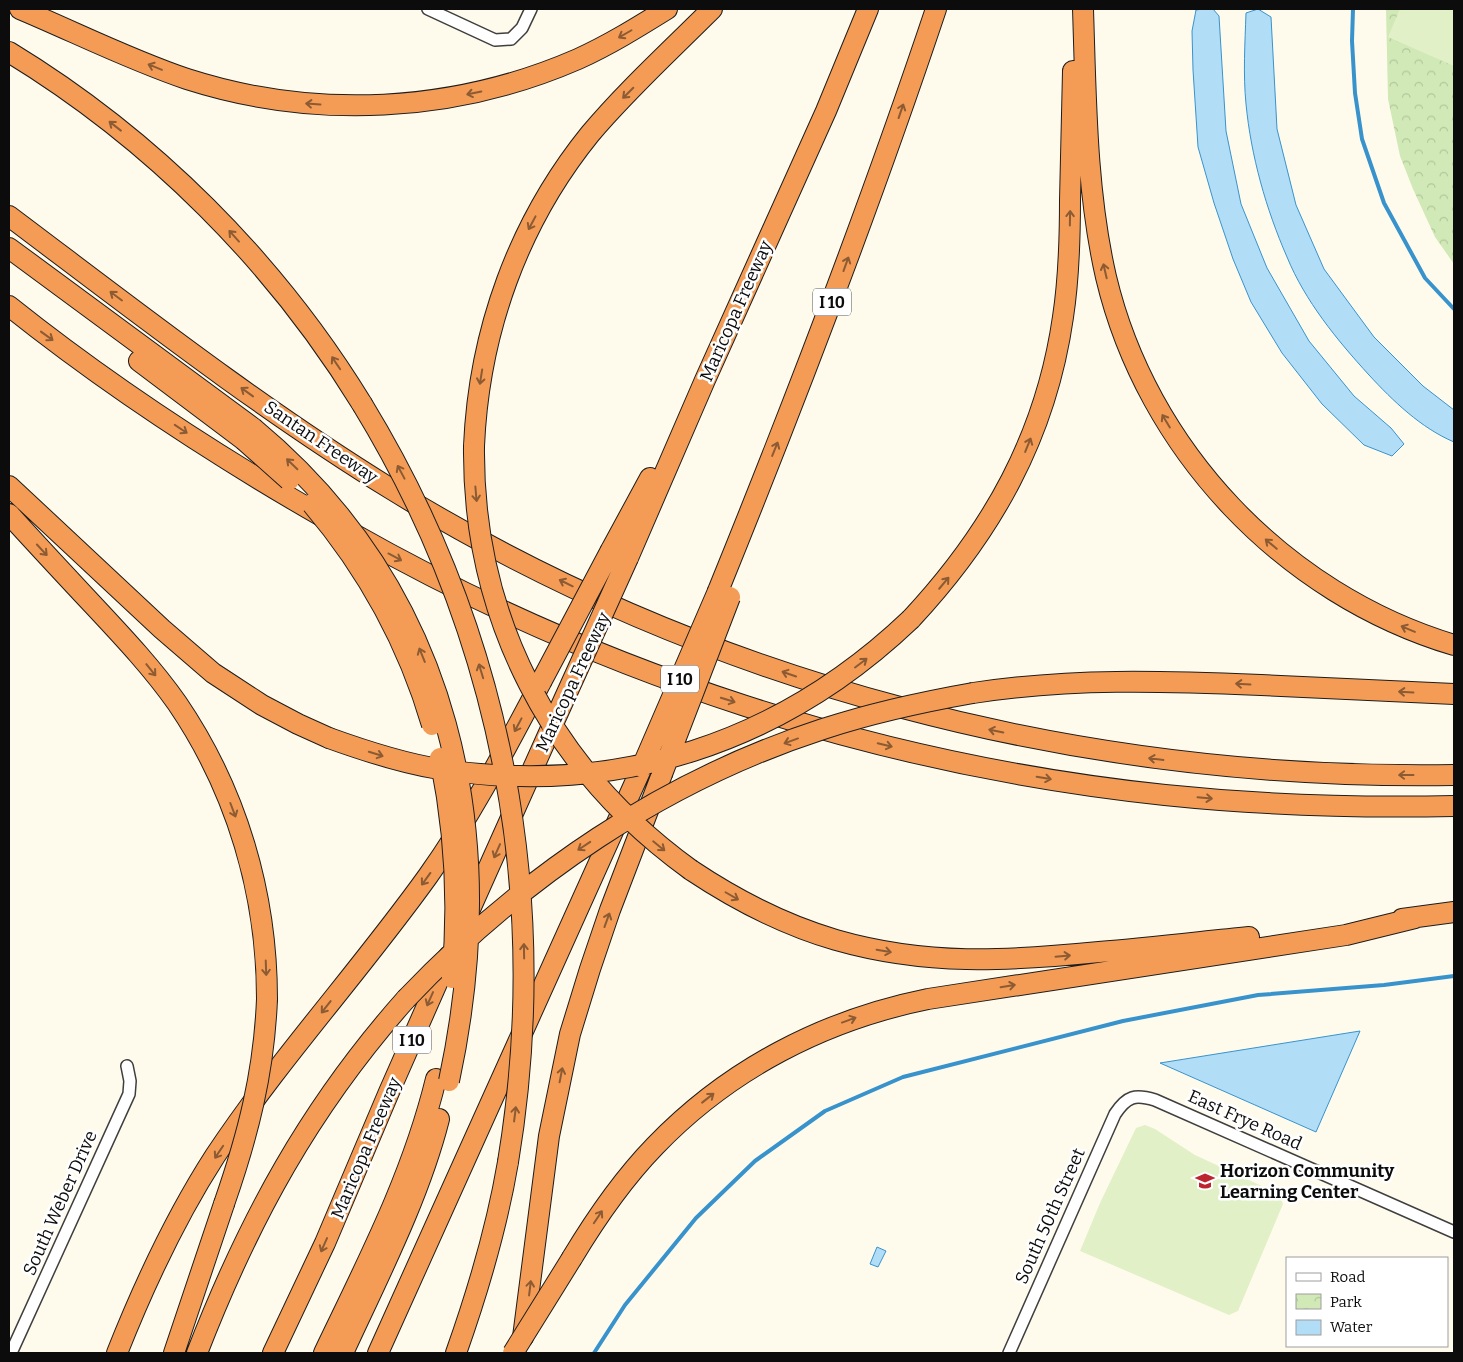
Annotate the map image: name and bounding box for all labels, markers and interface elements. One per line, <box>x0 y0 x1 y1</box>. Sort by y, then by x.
one-way arrow <box>619 30 633 40</box>
one-way arrow <box>148 62 163 71</box>
one-way arrow <box>622 87 634 100</box>
one-way arrow <box>467 88 483 98</box>
one-way arrow <box>305 99 321 108</box>
one-way arrow <box>897 104 906 120</box>
one-way arrow <box>108 121 121 132</box>
one-way arrow <box>1065 210 1075 226</box>
one-way arrow <box>527 216 537 231</box>
one-way arrow <box>228 230 240 243</box>
street label: Maricopa Freeway <box>695 237 777 385</box>
one-way arrow <box>842 257 851 273</box>
one-way arrow <box>1100 263 1109 279</box>
road number: I 10 <box>813 288 851 316</box>
one-way arrow <box>109 291 123 301</box>
one-way arrow <box>40 331 54 341</box>
one-way arrow <box>330 356 341 370</box>
one-way arrow <box>475 368 485 384</box>
one-way arrow <box>241 387 254 398</box>
street label: Santan Freeway <box>260 396 382 488</box>
one-way arrow <box>1161 414 1171 428</box>
one-way arrow <box>173 424 187 434</box>
one-way arrow <box>1023 438 1033 453</box>
one-way arrow <box>771 442 781 457</box>
one-way arrow <box>286 458 299 470</box>
one-way arrow <box>396 464 406 479</box>
one-way arrow <box>471 486 481 502</box>
one-way arrow <box>1264 539 1277 550</box>
one-way arrow <box>36 543 48 556</box>
one-way arrow <box>388 552 403 562</box>
one-way arrow <box>938 577 949 590</box>
one-way arrow <box>559 578 574 588</box>
street label: Maricopa Freeway <box>531 608 615 755</box>
one-way arrow <box>1401 623 1416 633</box>
one-way arrow <box>417 647 426 662</box>
one-way arrow <box>854 658 867 669</box>
one-way arrow <box>146 663 157 676</box>
one-way arrow <box>475 663 485 679</box>
road number: I 10 <box>661 666 699 692</box>
one-way arrow <box>781 668 797 678</box>
one-way arrow <box>1235 680 1251 689</box>
one-way arrow <box>1398 687 1414 696</box>
one-way arrow <box>720 696 736 705</box>
one-way arrow <box>513 717 523 732</box>
one-way arrow <box>989 726 1005 735</box>
one-way arrow <box>784 737 799 746</box>
one-way arrow <box>876 741 892 750</box>
one-way arrow <box>367 749 383 759</box>
one-way arrow <box>1149 754 1165 764</box>
one-way arrow <box>1398 771 1414 780</box>
one-way arrow <box>1035 773 1051 783</box>
one-way arrow <box>1197 794 1213 803</box>
one-way arrow <box>229 801 238 817</box>
one-way arrow <box>652 840 665 851</box>
one-way arrow <box>577 841 591 851</box>
one-way arrow <box>491 843 501 858</box>
one-way arrow <box>421 872 431 886</box>
one-way arrow <box>724 891 738 901</box>
one-way arrow <box>603 912 612 928</box>
one-way arrow <box>519 944 529 960</box>
one-way arrow <box>875 947 891 957</box>
one-way arrow <box>1055 951 1071 960</box>
one-way arrow <box>262 960 271 976</box>
one-way arrow <box>999 981 1015 991</box>
one-way arrow <box>425 991 435 1006</box>
one-way arrow <box>321 1001 332 1014</box>
one-way arrow <box>841 1015 857 1024</box>
road number: I 10 <box>393 1026 431 1054</box>
one-way arrow <box>556 1068 566 1084</box>
street label: Maricopa Freeway <box>326 1073 406 1222</box>
street label: East Frye Road <box>1185 1085 1306 1155</box>
one-way arrow <box>701 1093 714 1104</box>
one-way arrow <box>510 1106 520 1122</box>
street label: South Weber Drive <box>18 1127 102 1279</box>
one-way arrow <box>213 1144 223 1158</box>
street label: South 50th Street <box>1010 1144 1090 1287</box>
place label: Horizon Community Learning Center <box>1220 1160 1395 1203</box>
school or university icon: Horizon Community Learning Center <box>1194 1170 1216 1192</box>
one-way arrow <box>593 1210 603 1224</box>
one-way arrow <box>319 1237 329 1252</box>
legend <box>1286 1257 1448 1347</box>
text: Road <box>1330 1268 1365 1286</box>
one-way arrow <box>525 1280 535 1296</box>
text: Park <box>1330 1293 1362 1311</box>
text: Water <box>1330 1318 1373 1336</box>

